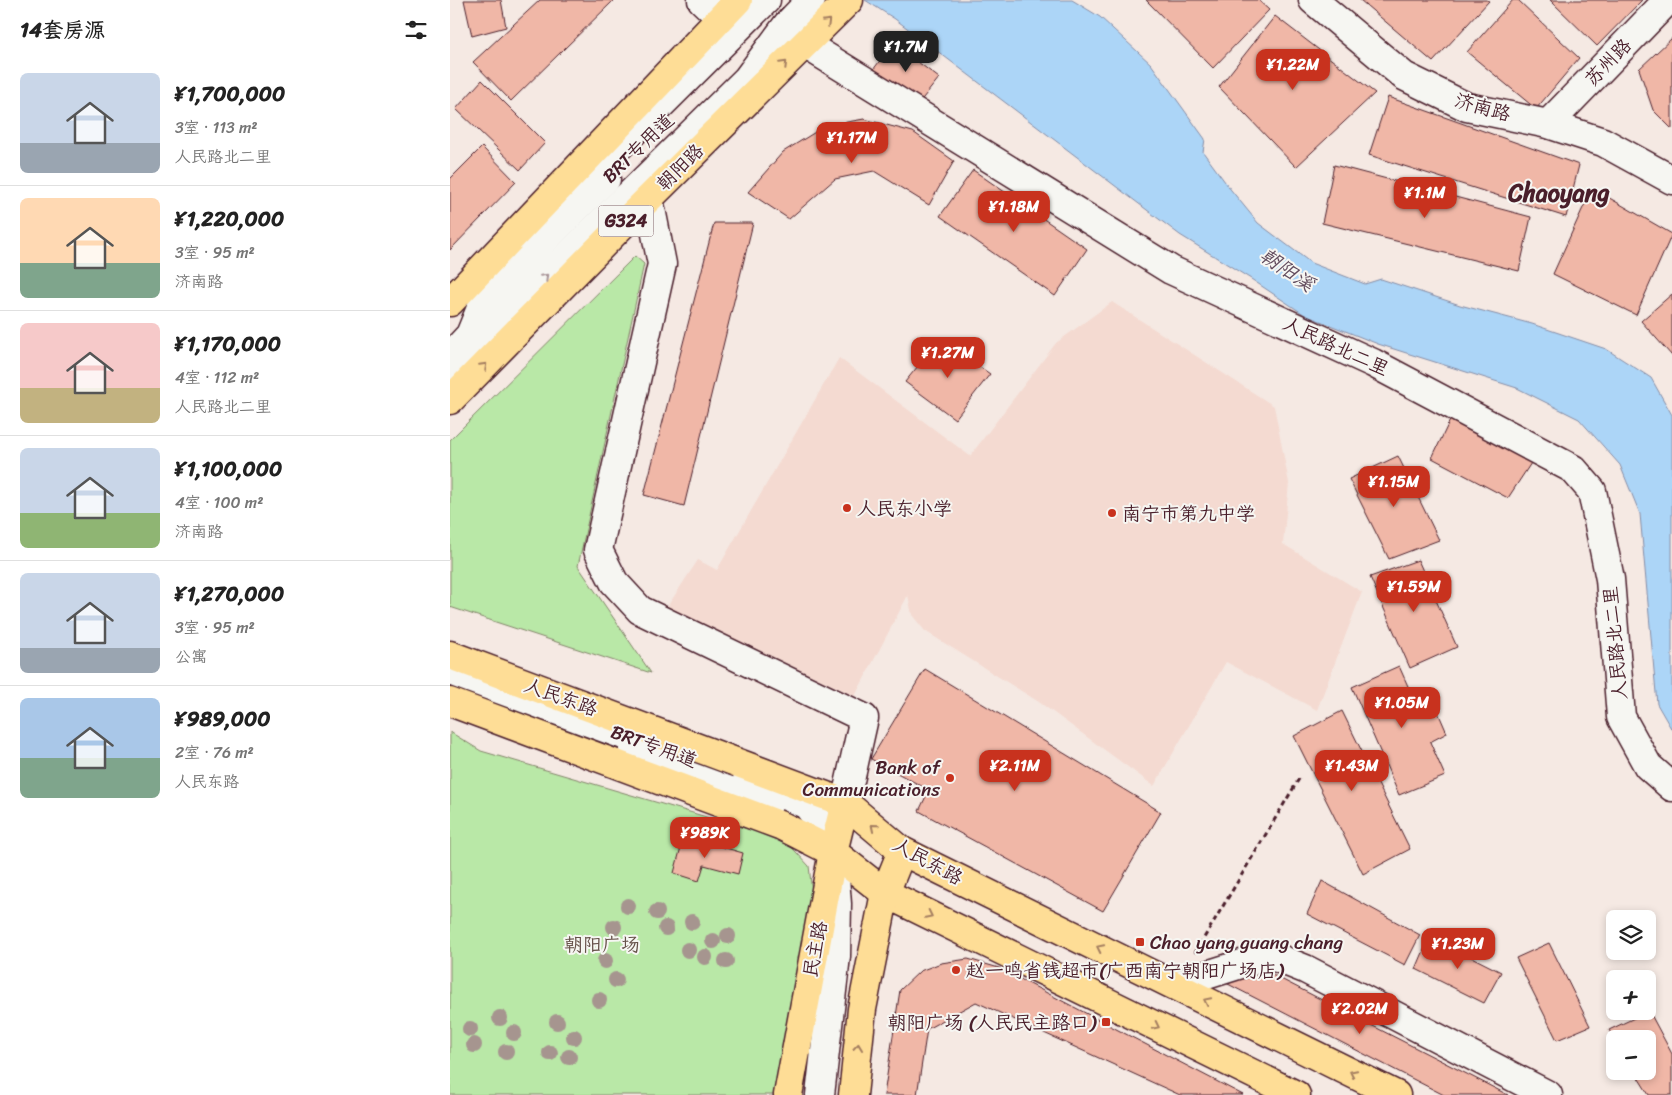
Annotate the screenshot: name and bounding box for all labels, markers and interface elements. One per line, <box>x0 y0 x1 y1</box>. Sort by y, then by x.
text: 14套房源 <box>20 11 105 49</box>
icon: filters <box>402 16 430 44</box>
one-way arrow <box>821 19 830 28</box>
pin: ¥1.7M <box>871 30 941 73</box>
street label: 苏州路 <box>1576 30 1640 94</box>
text: ¥1.7M <box>885 32 927 61</box>
pin: ¥1.22M <box>1252 48 1334 91</box>
text: ¥1.22M <box>1267 50 1319 79</box>
one-way arrow <box>778 61 787 70</box>
text: ¥1,700,000 <box>175 75 285 113</box>
street label: 济南路 <box>1451 83 1515 131</box>
icon: home <box>60 93 120 153</box>
street label: BRT专用道 <box>594 105 682 191</box>
text: 3室 · 113 m² <box>175 113 258 142</box>
pin: ¥1.17M <box>811 121 893 164</box>
text: ¥1.17M <box>827 123 877 152</box>
street label: 朝阳路 <box>648 135 712 199</box>
text: 人民路北二里 <box>175 142 271 171</box>
district label: Chaoyang <box>1507 172 1610 214</box>
pin: ¥1.1M <box>1390 176 1460 219</box>
text: ¥1.1M <box>1405 178 1445 207</box>
pin: ¥1.18M <box>973 190 1055 233</box>
text: ¥1.18M <box>989 192 1039 221</box>
text: ¥1,220,000 <box>175 200 284 238</box>
road number: G324 <box>598 206 654 237</box>
icon: home <box>60 218 120 278</box>
text: 3室 · 95 m² <box>175 238 255 267</box>
water label: 朝阳溪 <box>1252 239 1322 302</box>
text: 济南路 <box>175 267 223 296</box>
one-way arrow <box>540 274 549 283</box>
street label: 人民路北二里 <box>1277 307 1395 385</box>
text: ¥1,170,000 <box>175 325 281 363</box>
pin: ¥1.27M <box>907 336 989 379</box>
text: ¥1.27M <box>922 338 974 367</box>
icon: home <box>60 343 120 403</box>
one-way arrow <box>478 362 487 371</box>
text: 4室 · 112 m² <box>175 363 259 392</box>
text: 人民路北二里 <box>175 392 271 421</box>
text: ¥1,100,000 <box>175 450 282 488</box>
pin: ¥1.15M <box>1353 466 1435 508</box>
text: ¥1.15M <box>1369 467 1419 496</box>
icon: home <box>60 468 120 528</box>
text: 4室 · 100 m² <box>175 488 263 517</box>
place label: 人民东小学 <box>857 492 952 525</box>
place label: 南宁市第九中学 <box>1122 497 1255 530</box>
marker: 人民东小学 <box>841 502 853 514</box>
marker: 南宁市第九中学 <box>1106 507 1118 519</box>
text: 济南路 <box>175 517 223 546</box>
pin: ¥1.59M <box>1373 570 1455 613</box>
text: ¥1.59M <box>1387 572 1441 601</box>
text: ¥1,270,000 <box>175 575 284 613</box>
street label: 人民路北二里 <box>1594 585 1636 701</box>
icon: home <box>60 593 120 653</box>
text: 3室 · 95 m² <box>175 613 255 642</box>
text: 公寓 <box>175 642 207 671</box>
street label: 人民东路 <box>520 668 602 726</box>
pin: ¥1.05M <box>1361 686 1443 729</box>
text: ¥1.05M <box>1375 688 1429 717</box>
text: ¥989,000 <box>175 700 271 738</box>
street label: BRT专用道 <box>606 715 702 777</box>
icon: home <box>60 718 120 778</box>
text: 2室 · 76 m² <box>175 738 254 767</box>
pin: ¥2.11M <box>974 750 1056 792</box>
pin: ¥1.43M <box>1311 750 1393 792</box>
place label: Bank of Communications <box>803 751 942 806</box>
text: ¥2.11M <box>990 751 1040 780</box>
text: ¥1.43M <box>1326 751 1378 780</box>
text: 人民东路 <box>175 767 239 796</box>
marker: Bank of Communications <box>944 772 956 784</box>
pin: ¥989K <box>670 816 740 859</box>
text: ¥989K <box>681 818 729 847</box>
one-way arrow <box>870 823 879 832</box>
street label: 人民东路 <box>887 828 969 894</box>
one-way arrow <box>924 908 933 919</box>
map controls <box>1606 910 1656 1080</box>
button: layers <box>1606 910 1656 960</box>
street label: 民主路 <box>793 918 837 980</box>
place label: Chao yang guang chang <box>1150 926 1344 959</box>
park label: 朝阳广场 <box>564 928 640 961</box>
pin: ¥1.23M <box>1417 928 1499 970</box>
text: ¥1.23M <box>1432 929 1484 958</box>
marker: Chao yang guang chang <box>1134 936 1146 948</box>
one-way arrow <box>1096 944 1105 954</box>
place label: 赵一鸣省钱超市(广西南宁朝阳广场店) <box>966 954 1285 987</box>
marker: 赵一鸣省钱超市(广西南宁朝阳广场店) <box>950 964 962 976</box>
button: + <box>1606 970 1656 1020</box>
pin: ¥2.02M <box>1319 992 1401 1035</box>
text: ¥2.02M <box>1332 994 1388 1023</box>
one-way arrow <box>1203 997 1212 1007</box>
place label: 朝阳广场 (人民民主路口) <box>888 1006 1097 1039</box>
marker: 朝阳广场 (人民民主路口) <box>1100 1016 1112 1028</box>
one-way arrow <box>1151 1020 1160 1030</box>
button: − <box>1606 1030 1656 1080</box>
one-way arrow <box>852 1042 863 1050</box>
one-way arrow <box>1349 1069 1358 1079</box>

